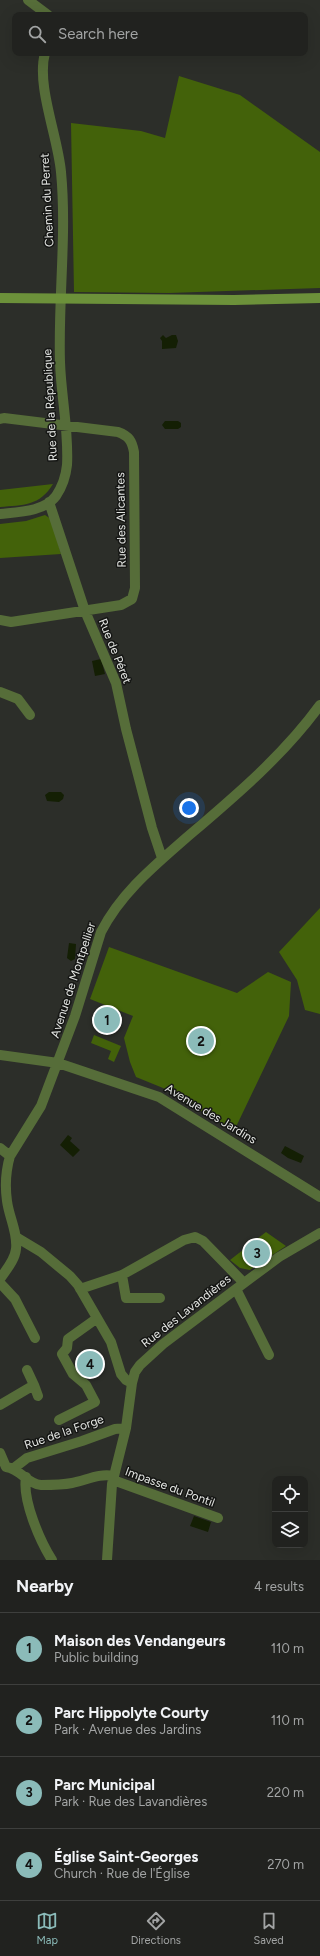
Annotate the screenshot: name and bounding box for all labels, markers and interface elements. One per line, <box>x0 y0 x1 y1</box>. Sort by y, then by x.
search box <box>12 12 308 56</box>
icon: search <box>26 23 48 45</box>
text: Search here <box>58 25 138 43</box>
street label: Chemin du Perret <box>38 152 56 247</box>
street label: Rue de la République <box>40 348 60 462</box>
street label: Rue des Alicantes <box>113 472 129 568</box>
street label: Rue de Péret <box>96 616 135 686</box>
your location <box>179 798 199 818</box>
street label: Avenue de Montpellier <box>48 920 98 1040</box>
pin: 1 <box>94 1005 120 1035</box>
pin: 2 <box>188 1026 214 1056</box>
street label: Avenue des Jardins <box>163 1081 260 1147</box>
pin: 3 <box>244 1238 270 1268</box>
street label: Rue des Lavandières <box>138 1271 234 1350</box>
pin: 4 <box>77 1349 103 1379</box>
street label: Rue de la Forge <box>22 1412 106 1452</box>
street label: Impasse du Pontil <box>123 1464 217 1510</box>
map controls <box>272 1476 308 1548</box>
button: locate <box>272 1476 308 1512</box>
button: layers <box>272 1512 308 1548</box>
text: Nearby <box>16 1576 74 1596</box>
text: 4 results <box>254 1579 304 1594</box>
text: Maison des Vendangeurs <box>54 1632 225 1650</box>
text: 1 <box>26 1641 32 1656</box>
text: 110 m <box>271 1641 304 1656</box>
text: Public building <box>54 1650 139 1665</box>
text: Parc Hippolyte Courty <box>54 1704 209 1722</box>
text: 2 <box>25 1713 33 1728</box>
text: 110 m <box>271 1713 304 1728</box>
text: Park · Avenue des Jardins <box>54 1722 201 1737</box>
text: Parc Municipal <box>54 1776 155 1794</box>
text: 3 <box>25 1785 33 1800</box>
text: 220 m <box>267 1785 304 1800</box>
text: Park · Rue des Lavandières <box>54 1794 207 1809</box>
text: Église Saint-Georges <box>54 1848 198 1866</box>
text: 4 <box>25 1857 33 1872</box>
text: 270 m <box>267 1857 304 1872</box>
text: Church · Rue de l'Église <box>54 1866 190 1881</box>
tab: Map <box>36 1910 58 1947</box>
tab: Directions <box>131 1910 181 1947</box>
tab: Saved <box>253 1910 284 1947</box>

